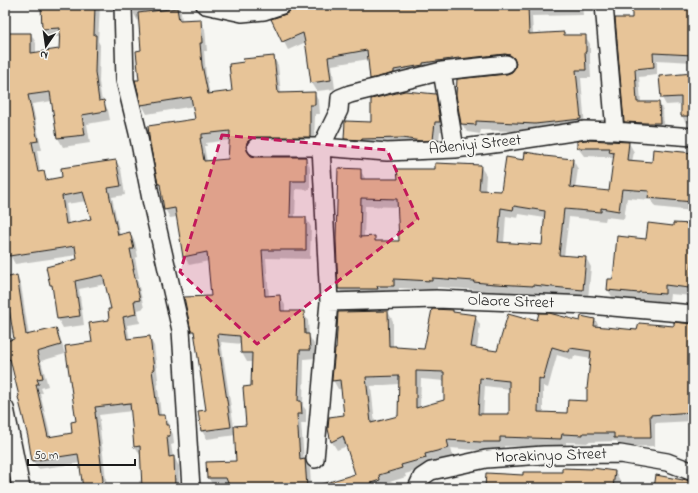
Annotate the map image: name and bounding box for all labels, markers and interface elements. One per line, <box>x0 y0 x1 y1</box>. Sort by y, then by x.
north arrow <box>26 26 66 66</box>
text: N <box>39 46 49 63</box>
street label: Adeniyi Street <box>428 128 523 162</box>
street label: Olaore Street <box>467 288 555 316</box>
scale bar <box>28 441 135 467</box>
street label: Morakinyo Street <box>495 442 608 470</box>
text: 50 m <box>34 447 58 465</box>

